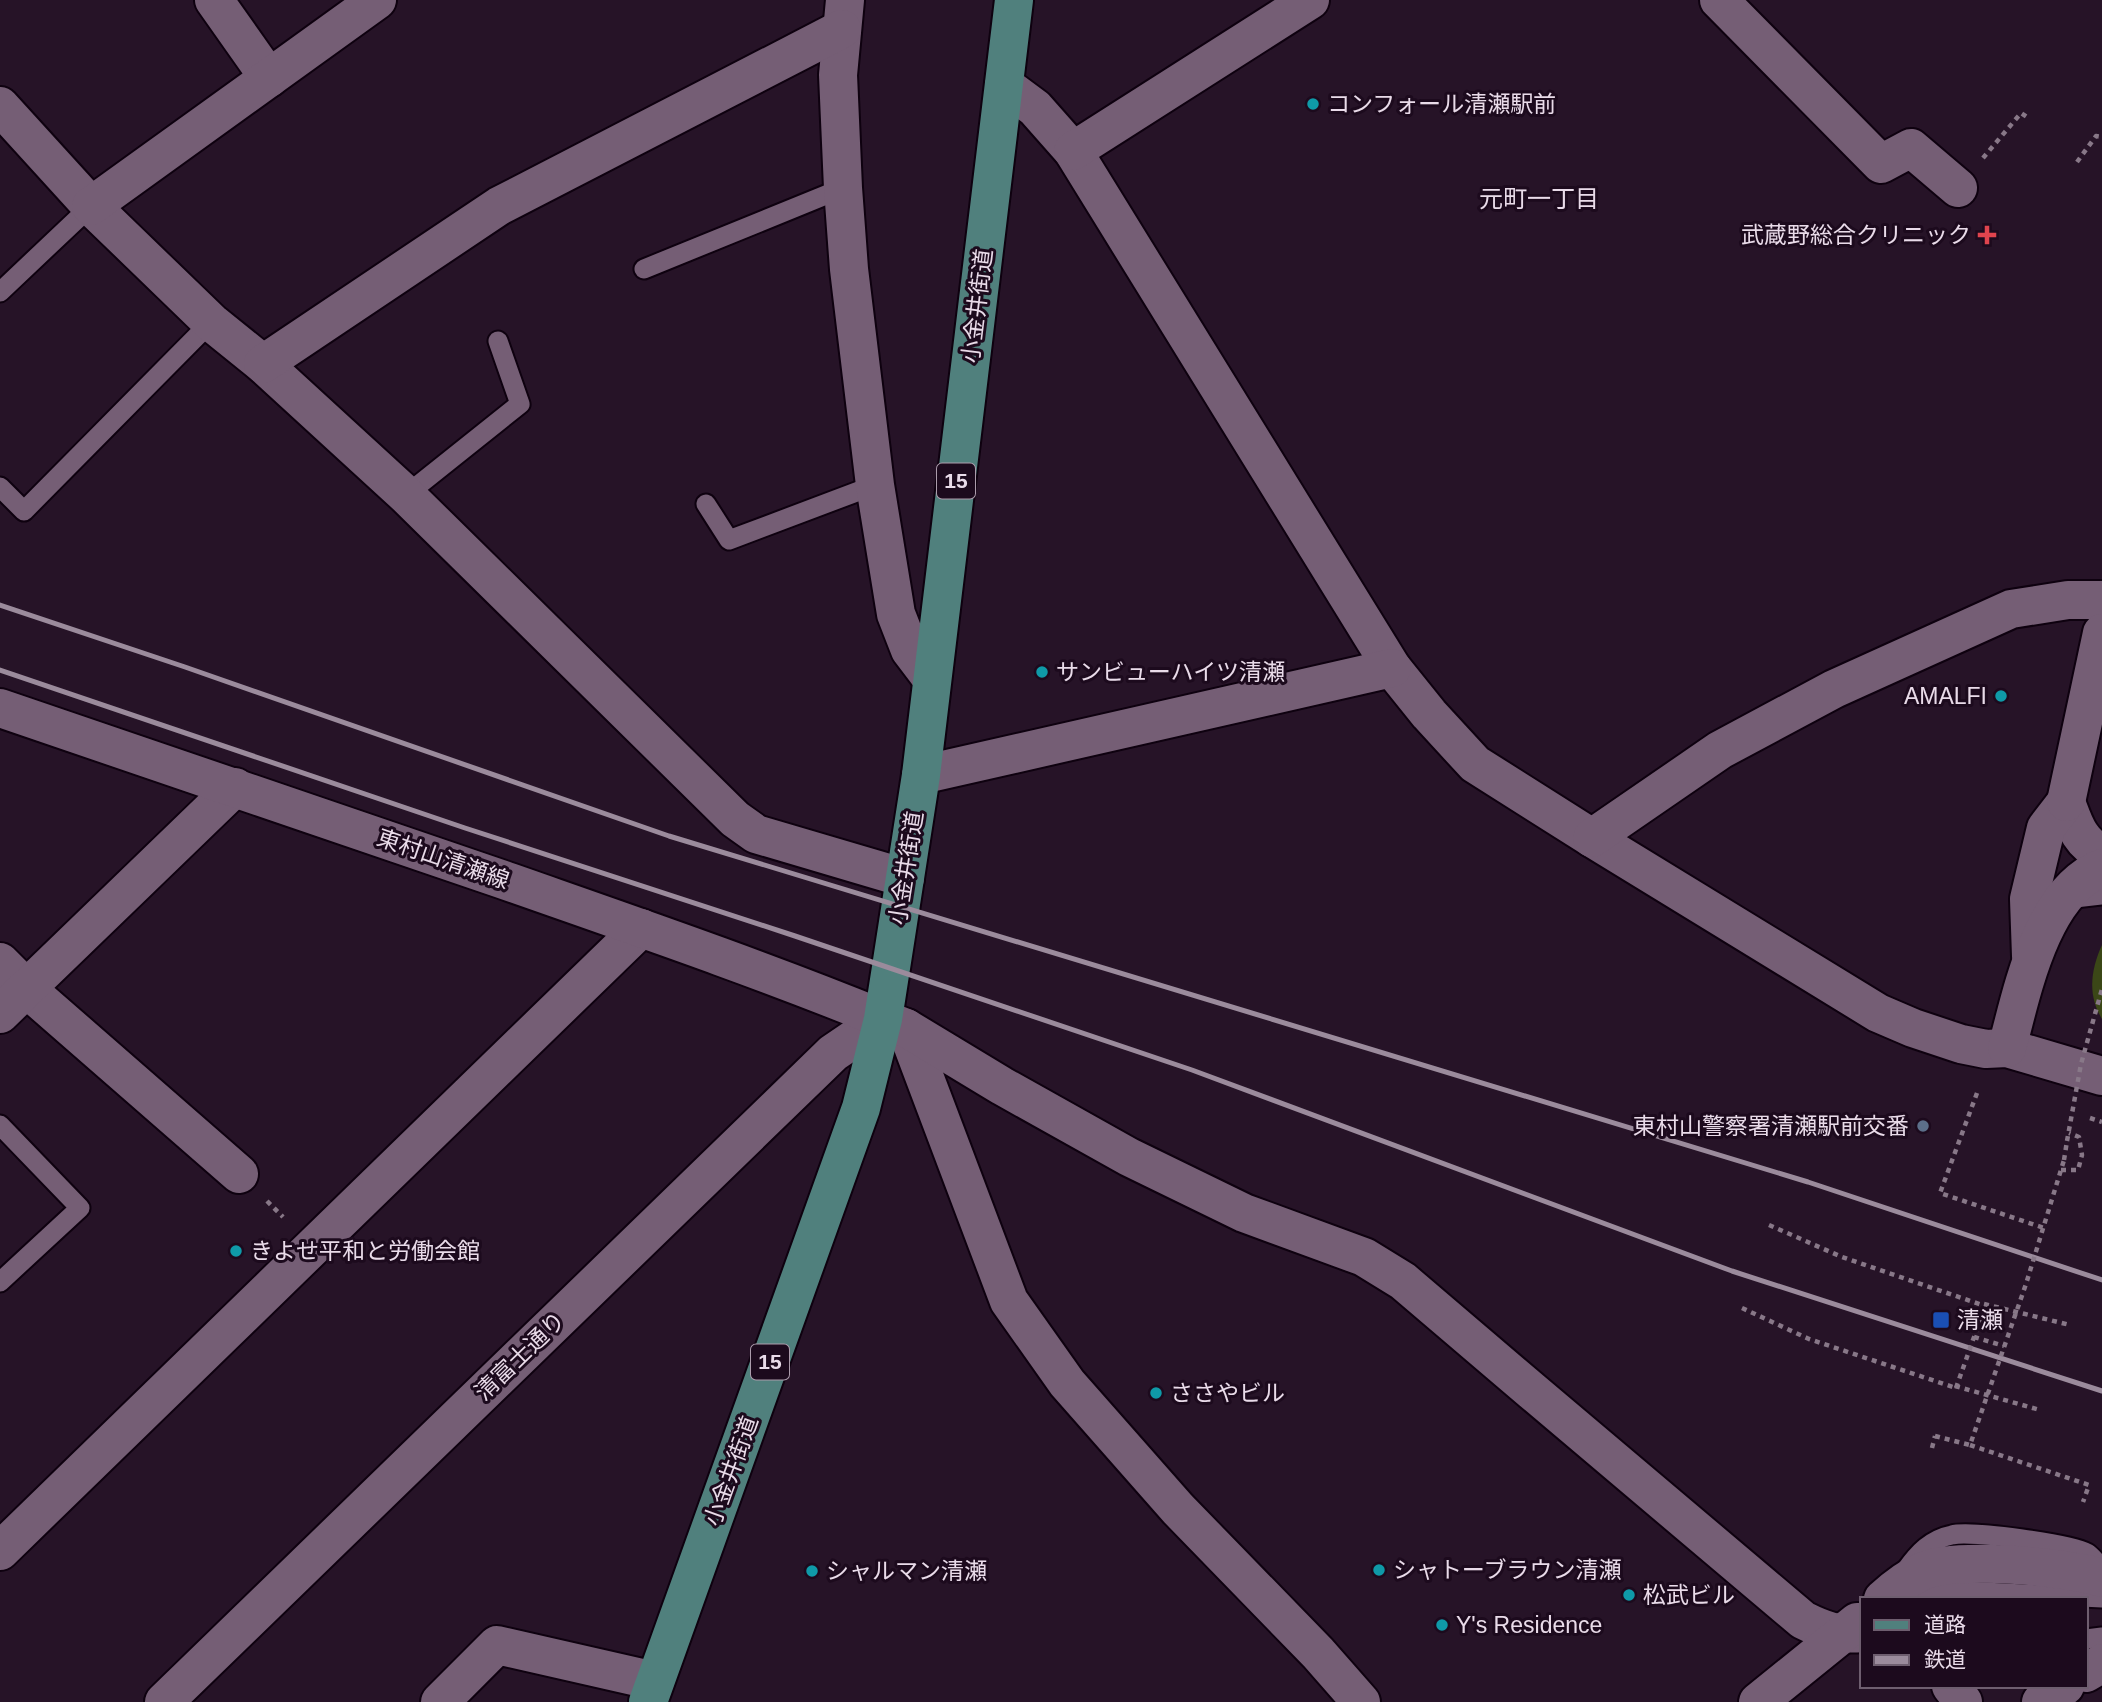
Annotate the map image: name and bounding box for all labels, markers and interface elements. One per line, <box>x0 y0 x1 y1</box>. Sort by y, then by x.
place label: コンフォール清瀬駅前 <box>1327 91 1556 117</box>
marker: コンフォール清瀬駅前 <box>1305 96 1321 112</box>
district label: 元町一丁目 <box>1479 185 1599 212</box>
place label: 武蔵野総合クリニック <box>1741 222 1971 248</box>
marker: 武蔵野総合クリニック <box>1977 225 1997 245</box>
street label: 小金井街道 <box>957 247 997 365</box>
road number: 15 <box>937 463 975 498</box>
place label: サンビューハイツ清瀬 <box>1056 659 1285 685</box>
marker: サンビューハイツ清瀬 <box>1034 664 1050 680</box>
place label: AMALFI <box>1904 683 1987 709</box>
marker: AMALFI <box>1993 688 2009 704</box>
street label: 小金井街道 <box>884 809 928 927</box>
street label: 東村山清瀬線 <box>374 824 512 894</box>
place label: 東村山警察署清瀬駅前交番 <box>1633 1113 1909 1139</box>
marker: 東村山警察署清瀬駅前交番 <box>1915 1118 1931 1134</box>
place label: きよせ平和と労働会館 <box>250 1238 480 1264</box>
marker: きよせ平和と労働会館 <box>228 1243 244 1259</box>
street label: 清富士通り <box>470 1307 570 1405</box>
place label: 清瀬 <box>1957 1307 2003 1333</box>
marker: 清瀬 <box>1931 1310 1951 1330</box>
road number: 15 <box>751 1344 789 1380</box>
place label: ささやビル <box>1170 1380 1285 1406</box>
marker: ささやビル <box>1148 1385 1164 1401</box>
street label: 小金井街道 <box>699 1413 763 1529</box>
place label: シャトーブラウン清瀬 <box>1393 1557 1622 1583</box>
place label: シャルマン清瀬 <box>826 1558 987 1584</box>
marker: シャトーブラウン清瀬 <box>1371 1562 1387 1578</box>
marker: シャルマン清瀬 <box>804 1563 820 1579</box>
place label: 松武ビル <box>1643 1582 1735 1608</box>
marker: 松武ビル <box>1621 1587 1637 1603</box>
legend <box>1860 1597 2088 1688</box>
place label: Y's Residence <box>1456 1612 1602 1638</box>
text: 道路 <box>1924 1613 1966 1636</box>
marker: Y's Residence <box>1434 1617 1450 1633</box>
text: 鉄道 <box>1924 1648 1966 1671</box>

